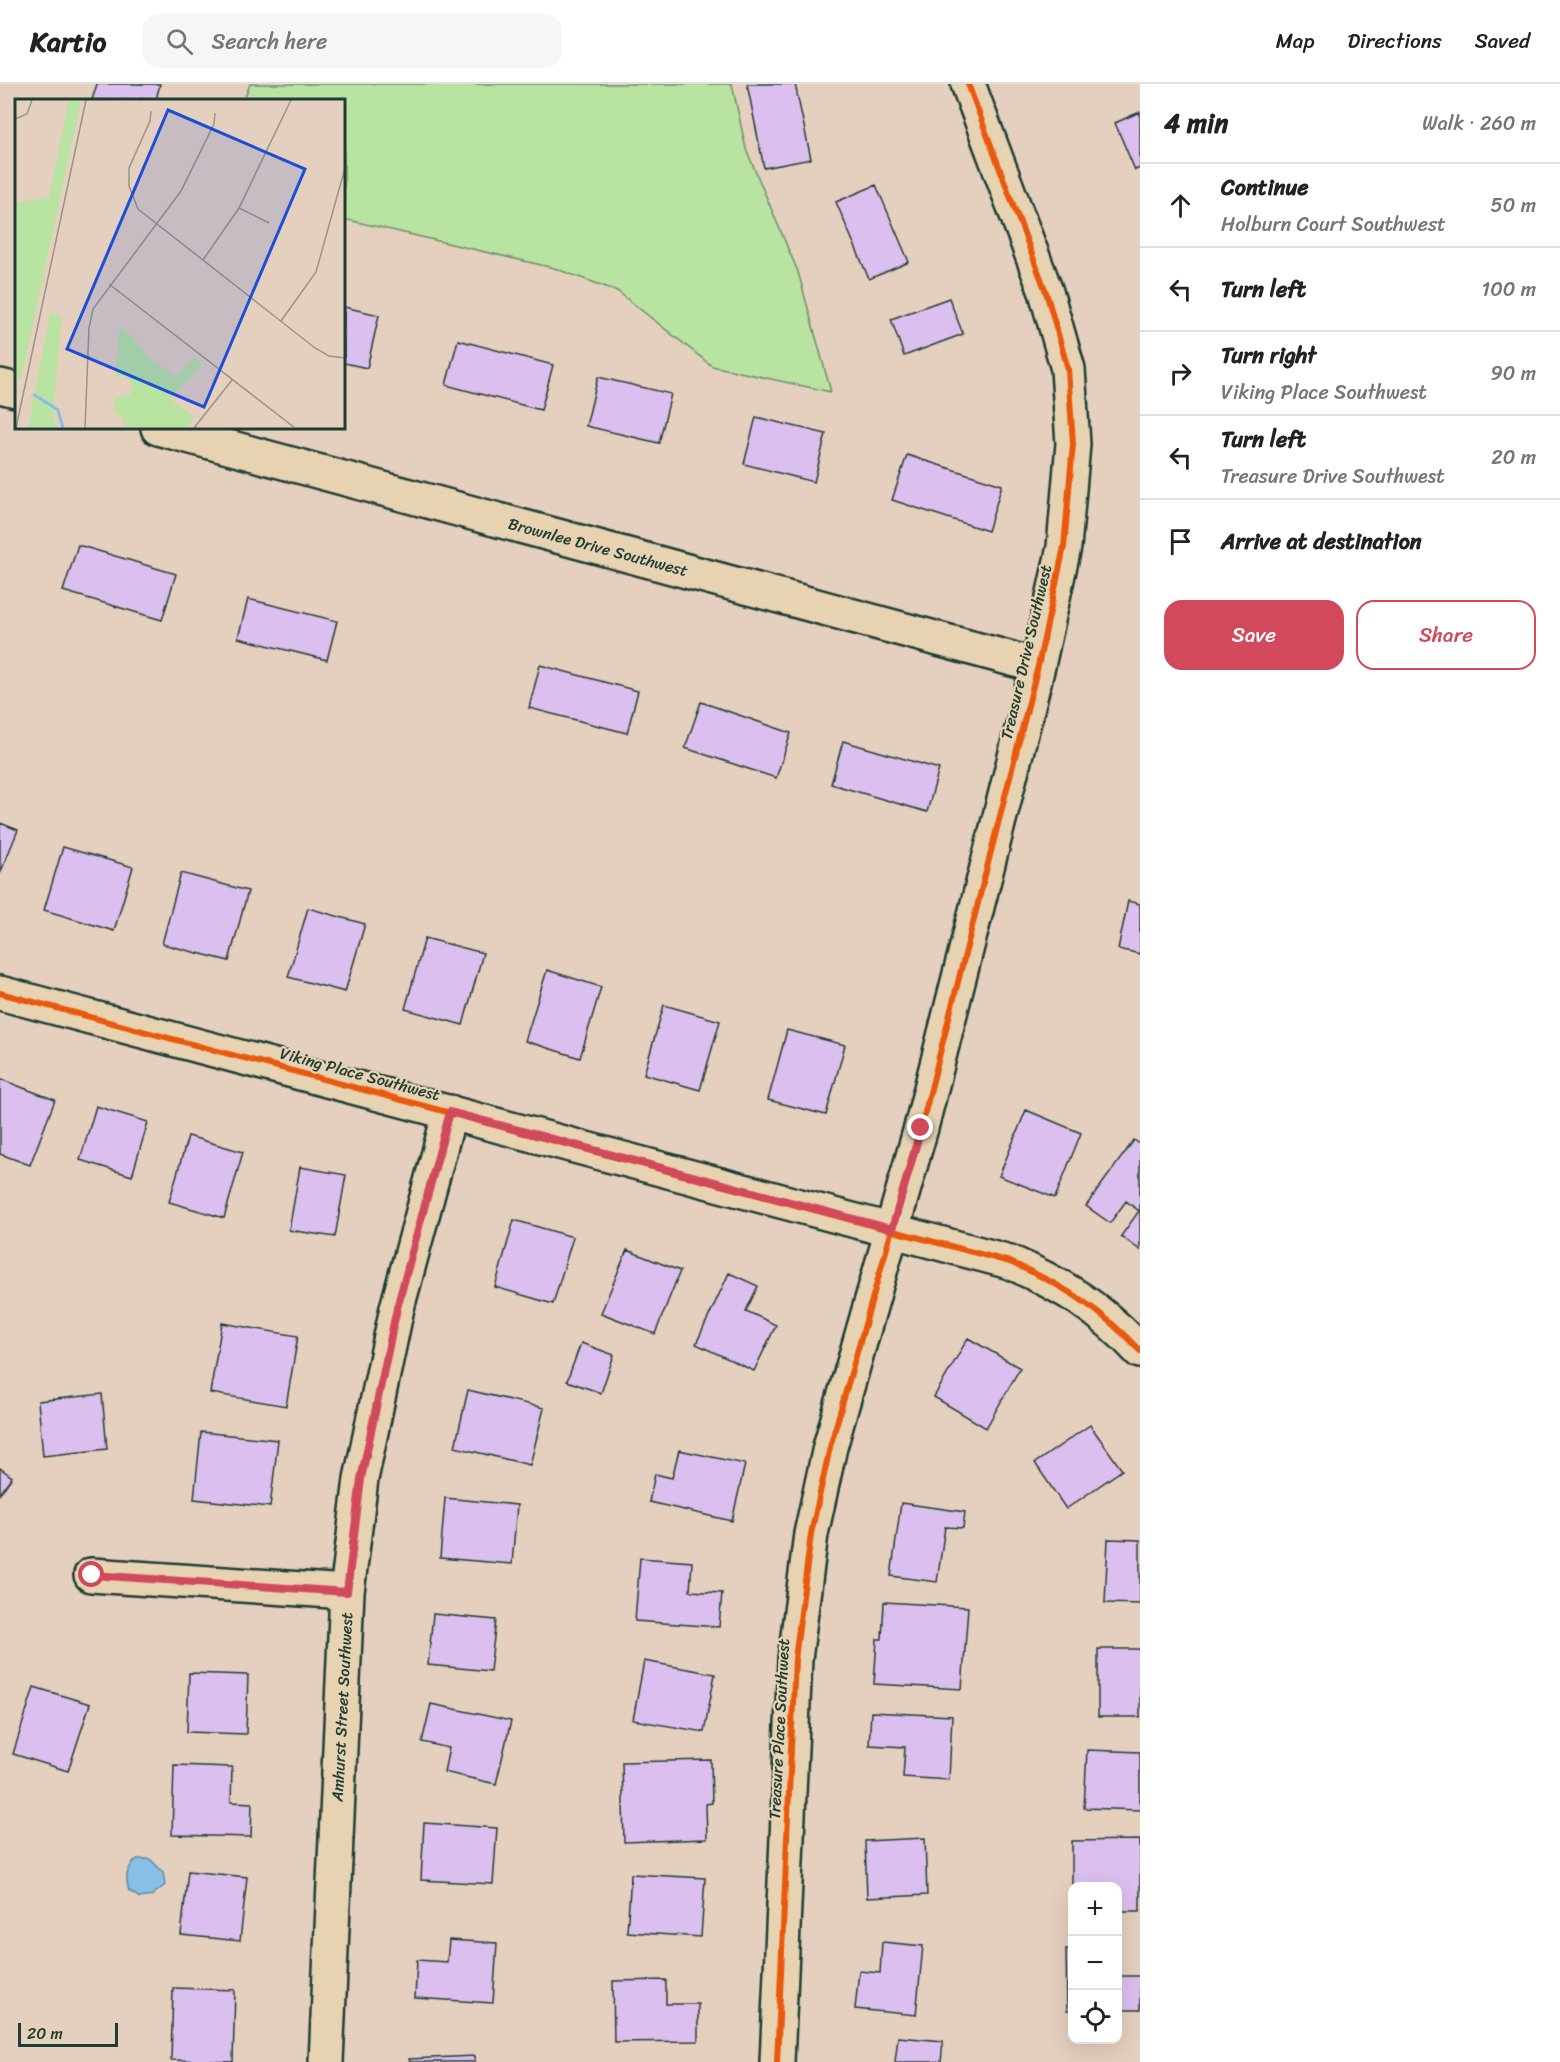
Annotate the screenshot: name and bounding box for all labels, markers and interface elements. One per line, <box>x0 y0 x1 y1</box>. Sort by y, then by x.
search box <box>142 14 562 68</box>
text: Kartio <box>30 17 106 66</box>
text: Search here <box>211 22 327 61</box>
text: Map <box>1276 22 1314 60</box>
text: Directions <box>1347 22 1442 60</box>
text: Saved <box>1475 22 1530 60</box>
icon: search <box>163 25 196 58</box>
inset map <box>15 99 345 429</box>
text: 4 min <box>1164 100 1228 146</box>
text: Walk · 260 m <box>1422 106 1536 141</box>
text: Continue <box>1221 168 1309 207</box>
text: 50 m <box>1491 188 1536 223</box>
icon: ahead <box>1164 189 1197 222</box>
text: Holburn Court Southwest <box>1221 207 1446 242</box>
text: Turn left <box>1221 270 1306 309</box>
text: 100 m <box>1482 272 1536 307</box>
icon: left <box>1164 273 1197 306</box>
text: Turn right <box>1221 336 1316 375</box>
text: 90 m <box>1491 356 1536 391</box>
icon: right <box>1164 357 1197 390</box>
text: Viking Place Southwest <box>1221 375 1427 410</box>
text: Turn left <box>1221 420 1306 459</box>
text: 20 m <box>1491 440 1536 475</box>
icon: left <box>1164 441 1197 474</box>
text: Treasure Drive Southwest <box>1221 459 1445 494</box>
street label: Brownlee Drive Southwest <box>505 509 691 585</box>
text: Arrive at destination <box>1221 522 1422 561</box>
icon: arrive <box>1164 525 1197 558</box>
street label: Treasure Drive Southwest <box>992 562 1060 742</box>
button: Save <box>1164 600 1344 670</box>
button: Share <box>1356 600 1536 670</box>
street label: Viking Place Southwest <box>277 1039 443 1109</box>
route end <box>907 1114 933 1140</box>
route start <box>78 1561 104 1587</box>
street label: Amhurst Street Southwest <box>323 1612 361 1803</box>
street label: Treasure Place Southwest <box>760 1638 798 1820</box>
map controls <box>1068 1882 1122 2044</box>
button: + <box>1068 1882 1122 1936</box>
button: − <box>1068 1936 1122 1990</box>
button: locate <box>1068 1990 1122 2044</box>
text: 20 m <box>27 2019 63 2048</box>
scale bar <box>18 2020 118 2048</box>

